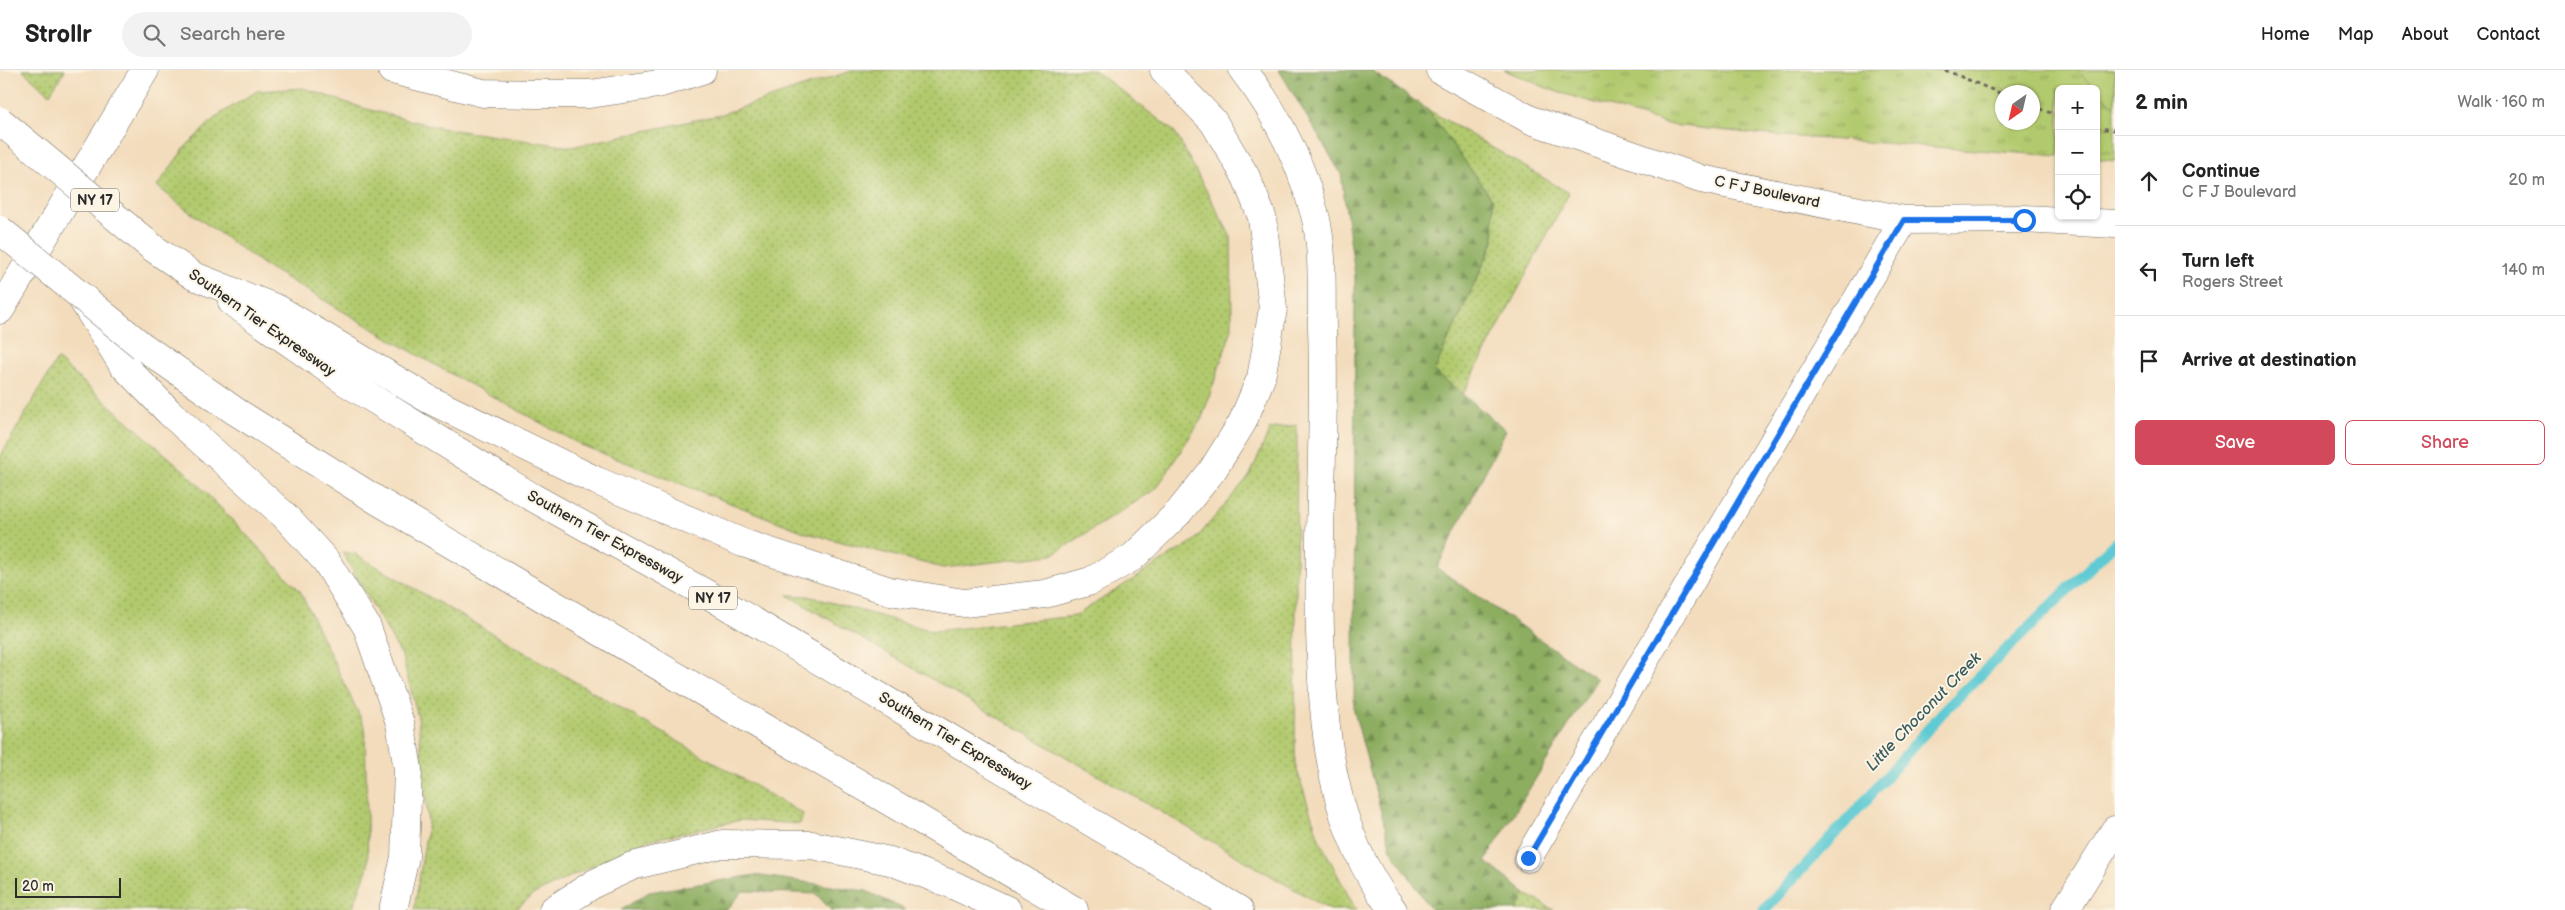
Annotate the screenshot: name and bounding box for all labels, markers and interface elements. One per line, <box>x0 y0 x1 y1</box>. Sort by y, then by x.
search box <box>122 12 472 57</box>
text: Strollr <box>25 20 92 49</box>
icon: search <box>140 21 168 49</box>
text: Search here <box>180 23 285 46</box>
text: Home <box>2261 24 2310 45</box>
text: Map <box>2338 24 2374 45</box>
text: About <box>2402 24 2449 45</box>
text: Contact <box>2477 24 2540 45</box>
north arrow <box>1995 85 2040 130</box>
map controls <box>2055 85 2100 220</box>
button: + <box>2055 85 2100 130</box>
text: 2 min <box>2135 90 2188 115</box>
text: Walk · 160 m <box>2457 93 2545 112</box>
button: − <box>2055 130 2100 175</box>
text: Continue <box>2182 160 2260 183</box>
icon: ahead <box>2135 167 2163 195</box>
text: 20 m <box>2509 171 2545 190</box>
street label: C F J Boulevard <box>1713 172 1821 212</box>
button: locate <box>2055 175 2100 220</box>
text: C F J Boulevard <box>2182 183 2297 202</box>
road number: NY 17 <box>71 188 119 212</box>
route start <box>2013 209 2036 232</box>
text: Turn left <box>2182 250 2254 273</box>
icon: left <box>2135 257 2163 285</box>
text: 140 m <box>2502 261 2545 280</box>
street label: Southern Tier Expressway <box>185 265 339 381</box>
text: Rogers Street <box>2182 273 2283 292</box>
icon: arrive <box>2135 347 2163 375</box>
text: Arrive at destination <box>2182 349 2357 372</box>
button: Save <box>2135 420 2335 465</box>
button: Share <box>2345 420 2545 465</box>
street label: Southern Tier Expressway <box>524 486 686 588</box>
road number: NY 17 <box>689 586 737 610</box>
water label: Little Choconut Creek <box>1862 648 1986 775</box>
street label: Southern Tier Expressway <box>875 688 1035 794</box>
route end <box>1517 847 1540 870</box>
scale bar <box>15 875 121 898</box>
text: 20 m <box>22 878 54 895</box>

